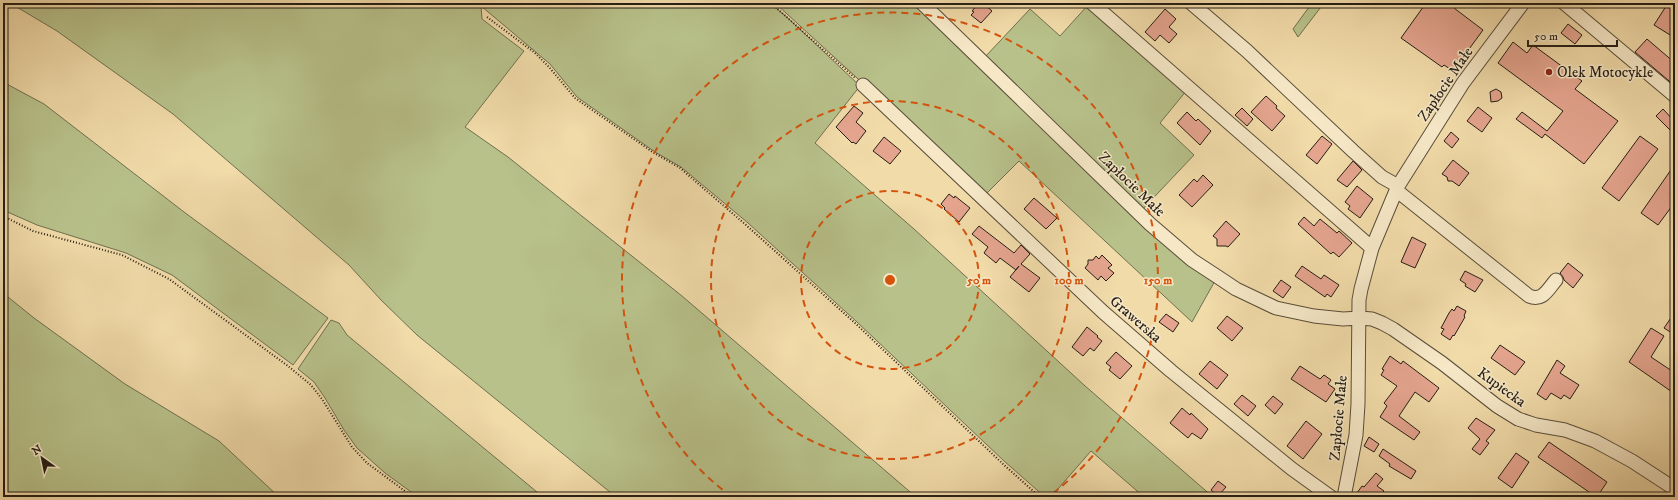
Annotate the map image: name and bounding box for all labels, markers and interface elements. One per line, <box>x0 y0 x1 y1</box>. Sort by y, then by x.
scale bar <box>1528 22 1617 48</box>
text: 50 m <box>1534 29 1558 44</box>
street label: Zapłocie Małe <box>1414 43 1477 125</box>
place label: Olek Motocykle <box>1557 63 1653 82</box>
marker: Olek Motocykle <box>1544 67 1554 77</box>
street label: Zapłocie Małe <box>1094 148 1169 221</box>
centre of rings <box>883 273 897 287</box>
text: 50 m <box>966 273 991 288</box>
text: 100 m <box>1055 273 1083 288</box>
text: 150 m <box>1144 273 1172 288</box>
street label: Grawerska <box>1106 292 1166 347</box>
street label: Kupiecka <box>1474 363 1530 412</box>
street label: Zapłocie Małe <box>1325 375 1352 462</box>
north arrow <box>22 438 62 478</box>
text: N <box>29 442 45 459</box>

